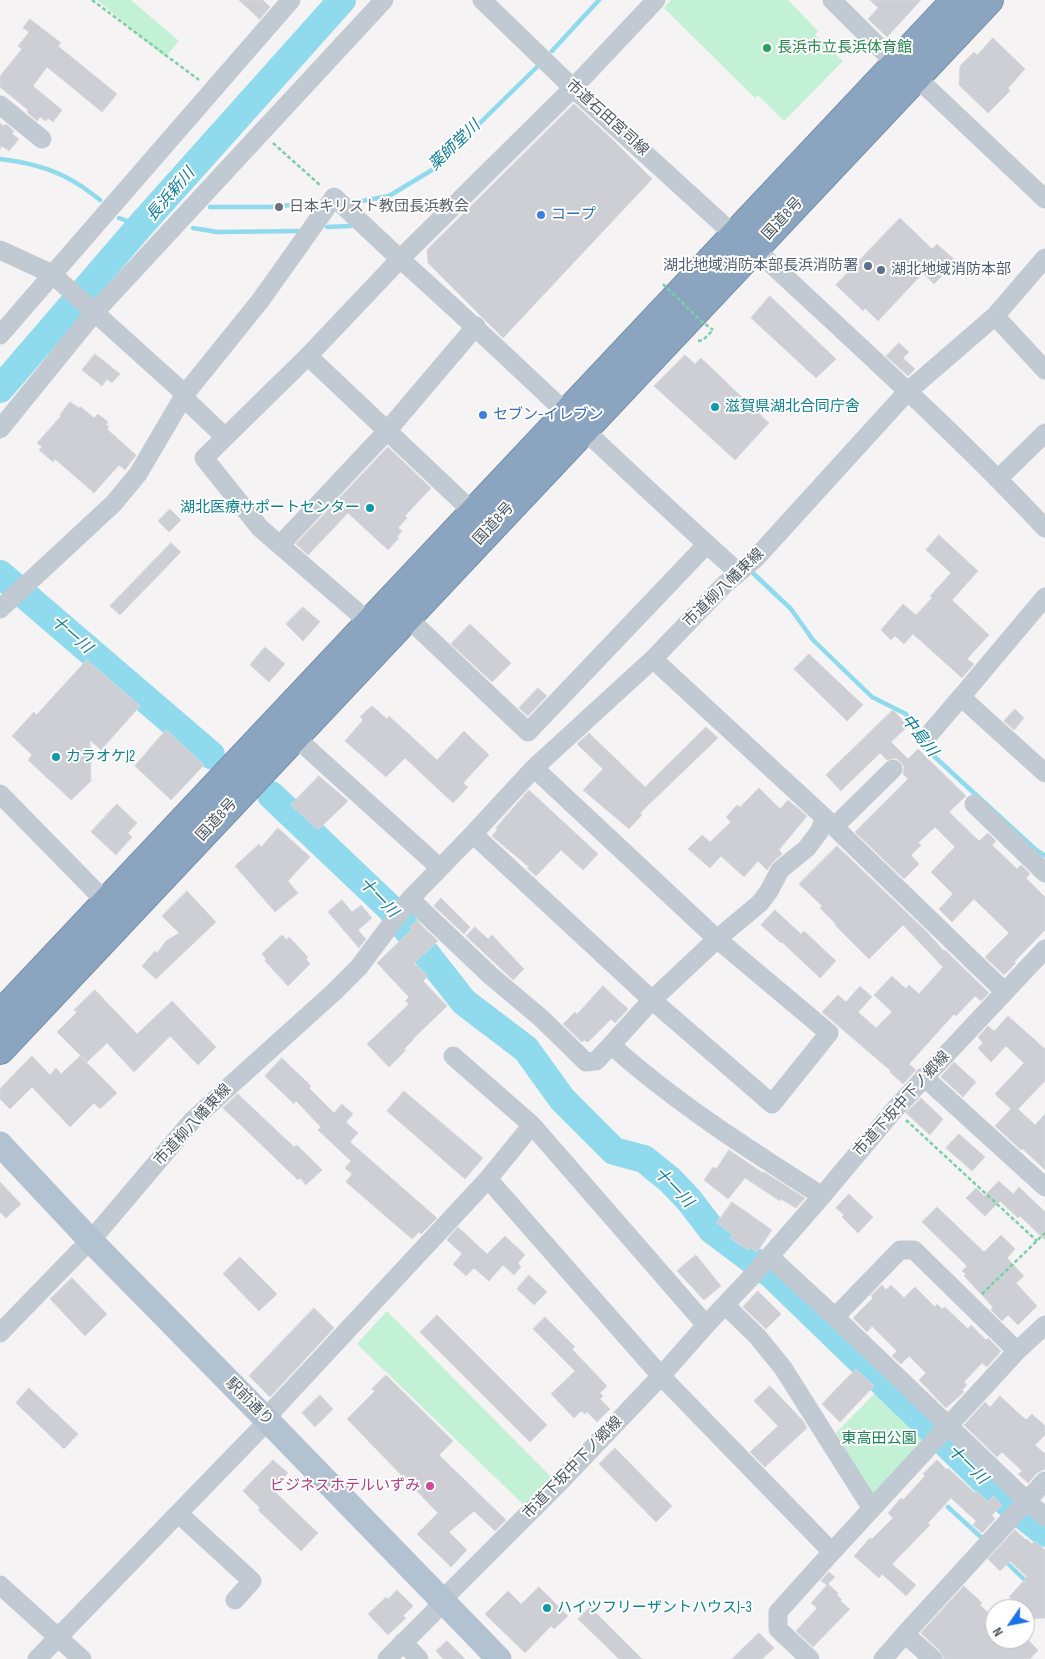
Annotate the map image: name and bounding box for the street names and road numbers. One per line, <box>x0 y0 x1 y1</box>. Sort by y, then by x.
street label: 市道石田宮司線 <box>562 76 652 160</box>
street label: 国道8号 <box>759 194 807 244</box>
street label: 国道8号 <box>470 499 518 549</box>
street label: 市道柳八幡東線 <box>680 545 768 631</box>
street label: 国道8号 <box>193 795 241 845</box>
street label: 市道下坂中下ノ郷線 <box>850 1048 954 1160</box>
street label: 市道柳八幡東線 <box>151 1080 235 1170</box>
street label: 駅前通り <box>221 1374 277 1430</box>
street label: 市道下坂中下ノ郷線 <box>520 1413 626 1523</box>

